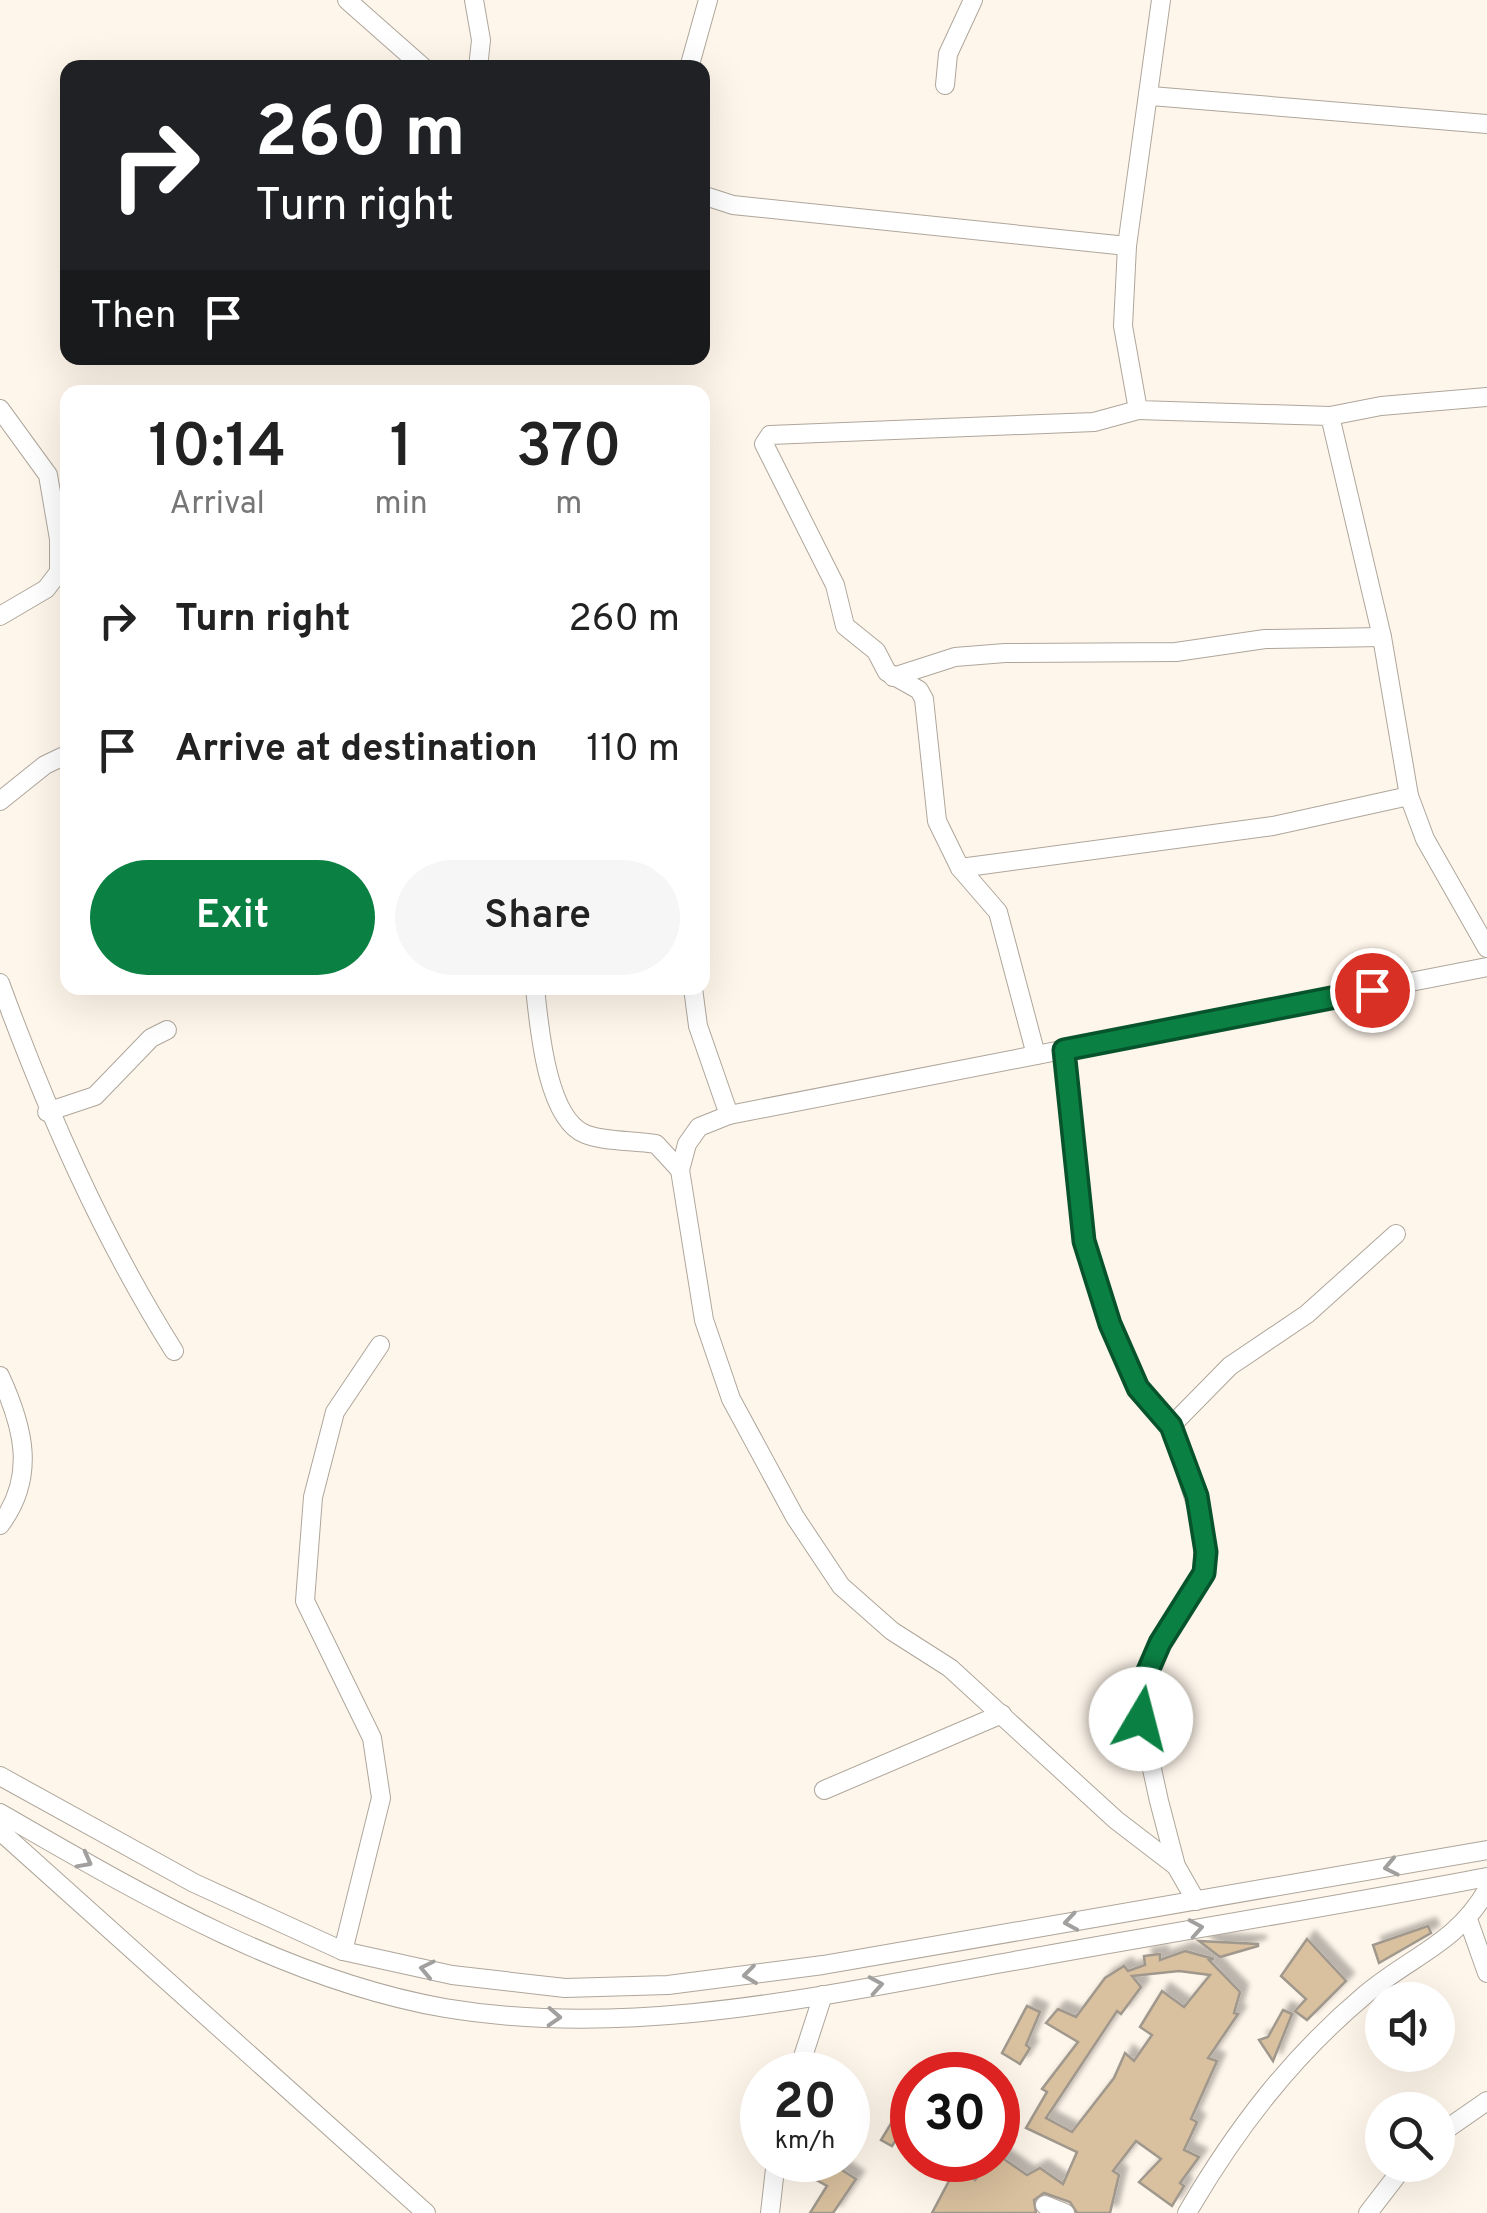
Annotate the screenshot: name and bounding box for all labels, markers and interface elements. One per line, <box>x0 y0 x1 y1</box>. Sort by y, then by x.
text: 260 m <box>255 92 466 181</box>
icon: right <box>90 100 220 230</box>
text: Turn right <box>255 179 454 236</box>
icon: arrive <box>196 290 251 345</box>
text: Then <box>90 293 176 342</box>
text: 10:14 <box>148 412 286 488</box>
text: 1 <box>389 412 413 488</box>
text: 370 <box>516 412 622 488</box>
text: Arrival <box>170 485 265 525</box>
text: min <box>375 485 428 525</box>
text: m <box>555 485 582 525</box>
icon: right <box>90 593 145 648</box>
text: Turn right <box>175 596 350 645</box>
text: 260 m <box>569 596 680 645</box>
icon: arrive <box>90 723 145 778</box>
text: Arrive at destination <box>175 726 538 775</box>
text: 110 m <box>586 726 680 775</box>
button: Exit <box>90 860 375 975</box>
button: Share <box>395 860 680 975</box>
pin <box>1330 948 1415 1033</box>
icon: arrive <box>1345 963 1400 1018</box>
position arrow <box>1089 1667 1193 1771</box>
one-way arrow <box>74 1849 92 1868</box>
one-way arrow <box>1383 1856 1400 1877</box>
one-way arrow <box>1063 1911 1079 1932</box>
one-way arrow <box>1188 1918 1204 1939</box>
one-way arrow <box>419 1960 436 1981</box>
one-way arrow <box>742 1963 759 1984</box>
one-way arrow <box>868 1975 884 1996</box>
map controls <box>1365 1982 1455 2182</box>
button: sound <box>1365 1982 1455 2072</box>
one-way arrow <box>546 2006 562 2027</box>
speed limit sign: 30 <box>890 2052 1020 2182</box>
text: 20 <box>773 2073 837 2136</box>
button: search <box>1365 2092 1455 2182</box>
text: km/h <box>775 2126 835 2158</box>

